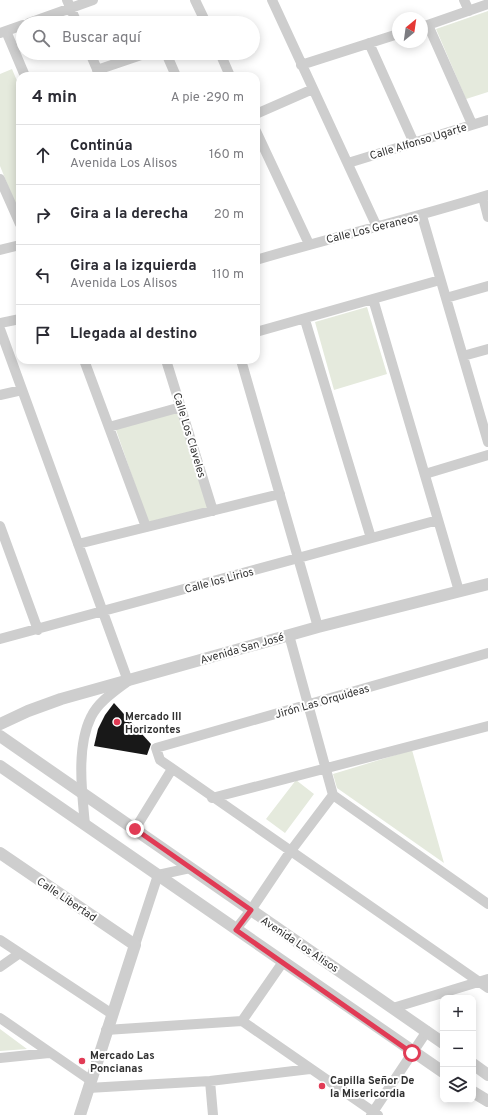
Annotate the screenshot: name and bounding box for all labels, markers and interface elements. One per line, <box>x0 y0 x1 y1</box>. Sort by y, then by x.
north arrow <box>392 12 428 48</box>
search box <box>16 16 260 60</box>
icon: search <box>30 27 52 49</box>
text: Buscar aquí <box>62 29 141 48</box>
text: 4 min <box>32 87 77 109</box>
text: A pie · 290 m <box>171 90 244 106</box>
street label: Calle Alfonso Ugarte <box>368 121 469 163</box>
text: Continúa <box>70 137 132 156</box>
icon: ahead <box>32 144 54 166</box>
text: 160 m <box>209 147 244 163</box>
text: Avenida Los Alisos <box>70 156 177 172</box>
icon: right <box>32 204 54 226</box>
text: Gira a la derecha <box>70 205 188 224</box>
text: 20 m <box>214 207 244 223</box>
street label: Calle Los Geraneos <box>325 211 420 247</box>
text: Gira a la izquierda <box>70 257 197 276</box>
icon: left <box>32 264 54 286</box>
text: 110 m <box>212 267 244 283</box>
text: Avenida Los Alisos <box>70 276 177 292</box>
icon: arrive <box>32 324 54 346</box>
text: Llegada al destino <box>70 325 197 344</box>
street label: Calle Los Claveles <box>169 391 209 480</box>
street label: Calle los Lirios <box>183 565 255 597</box>
street label: Avenida San José <box>199 630 286 668</box>
street label: Jirón Las Orquideas <box>273 682 371 722</box>
place label: Mercado III Horizontes <box>125 710 181 737</box>
marker: Mercado III Horizontes <box>112 717 122 727</box>
route end <box>126 820 144 838</box>
street label: Calle Libertad <box>34 875 99 925</box>
street label: Avenida Los Alisos <box>258 914 341 976</box>
map controls <box>440 995 476 1103</box>
button: + <box>440 995 476 1031</box>
button: − <box>440 1031 476 1067</box>
route start <box>403 1044 421 1062</box>
place label: Mercado Las Poncianas <box>90 1049 155 1076</box>
marker: Mercado Las Poncianas <box>77 1056 87 1066</box>
button: layers <box>440 1067 476 1103</box>
place label: Capilla Señor De la Misericordia <box>330 1074 414 1101</box>
marker: Capilla Señor De la Misericordia <box>317 1081 327 1091</box>

